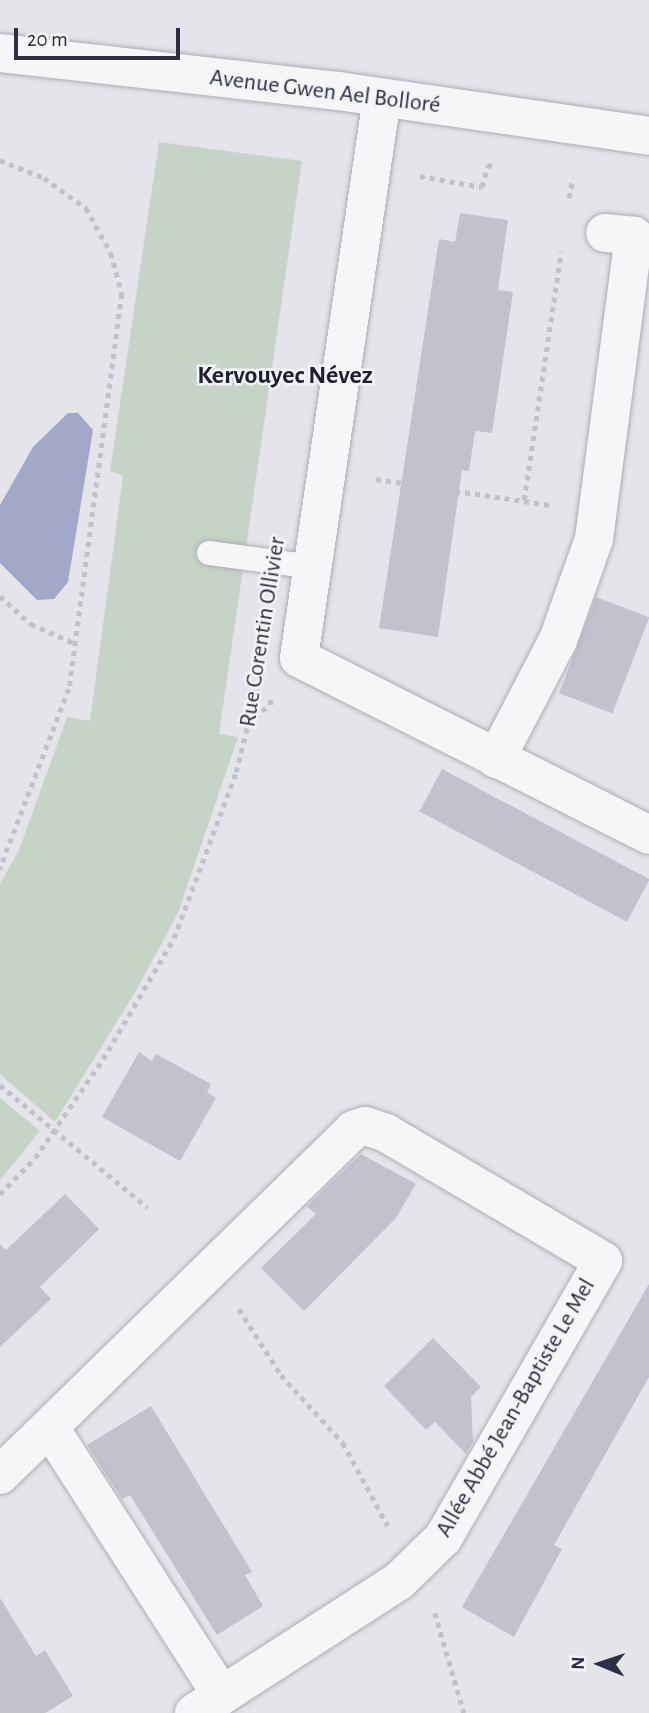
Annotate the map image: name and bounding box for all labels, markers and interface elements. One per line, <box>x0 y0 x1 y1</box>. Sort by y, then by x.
scale bar <box>18 14 184 58</box>
text: 20 m <box>27 29 68 50</box>
street label: Avenue Gwen Ael Bolloré <box>208 64 442 120</box>
district label: Kervouyec Névez <box>197 360 373 392</box>
street label: Rue Corentin Ollivier <box>234 535 292 729</box>
street label: Allée Abbé Jean-Baptiste Le Mel <box>430 1273 602 1543</box>
north arrow <box>565 1629 635 1699</box>
text: N <box>569 1656 588 1670</box>

